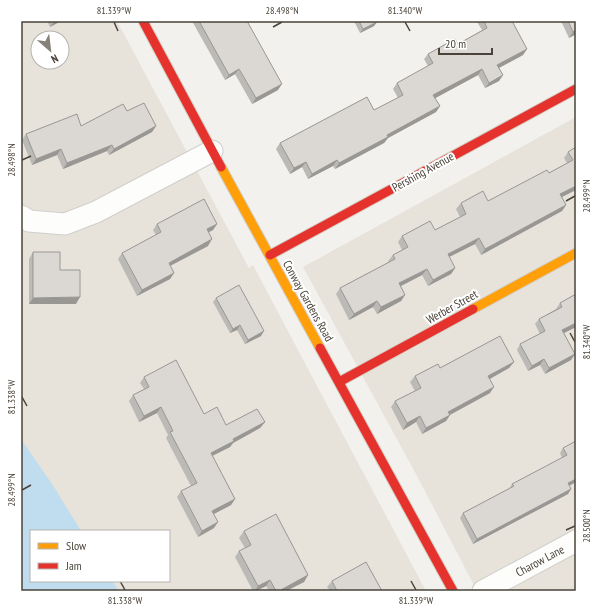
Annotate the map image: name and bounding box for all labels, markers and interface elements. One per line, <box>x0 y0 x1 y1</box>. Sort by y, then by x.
text: 81.339°W <box>97 4 131 17</box>
text: 28.498°N <box>265 4 299 17</box>
text: 81.340°W <box>388 4 422 17</box>
north arrow <box>30 30 70 70</box>
scale bar <box>439 30 492 56</box>
text: 20 m <box>445 36 466 51</box>
text: N <box>49 51 61 66</box>
text: 28.498°N <box>5 143 18 177</box>
street label: Pershing Avenue <box>389 148 456 195</box>
text: 28.499°N <box>580 179 593 213</box>
street label: Conway Gardens Road <box>280 257 337 344</box>
street label: Werber Street <box>423 286 481 327</box>
text: 81.340°W <box>580 325 593 359</box>
text: 81.338°W <box>5 380 18 414</box>
text: 28.499°N <box>5 473 18 507</box>
text: 28.500°N <box>580 509 593 543</box>
legend <box>30 530 170 582</box>
text: Slow <box>66 538 87 553</box>
street label: Charow Lane <box>513 541 567 580</box>
text: Jam <box>65 558 82 573</box>
text: 81.338°W <box>108 594 142 607</box>
text: 81.339°W <box>399 594 433 607</box>

